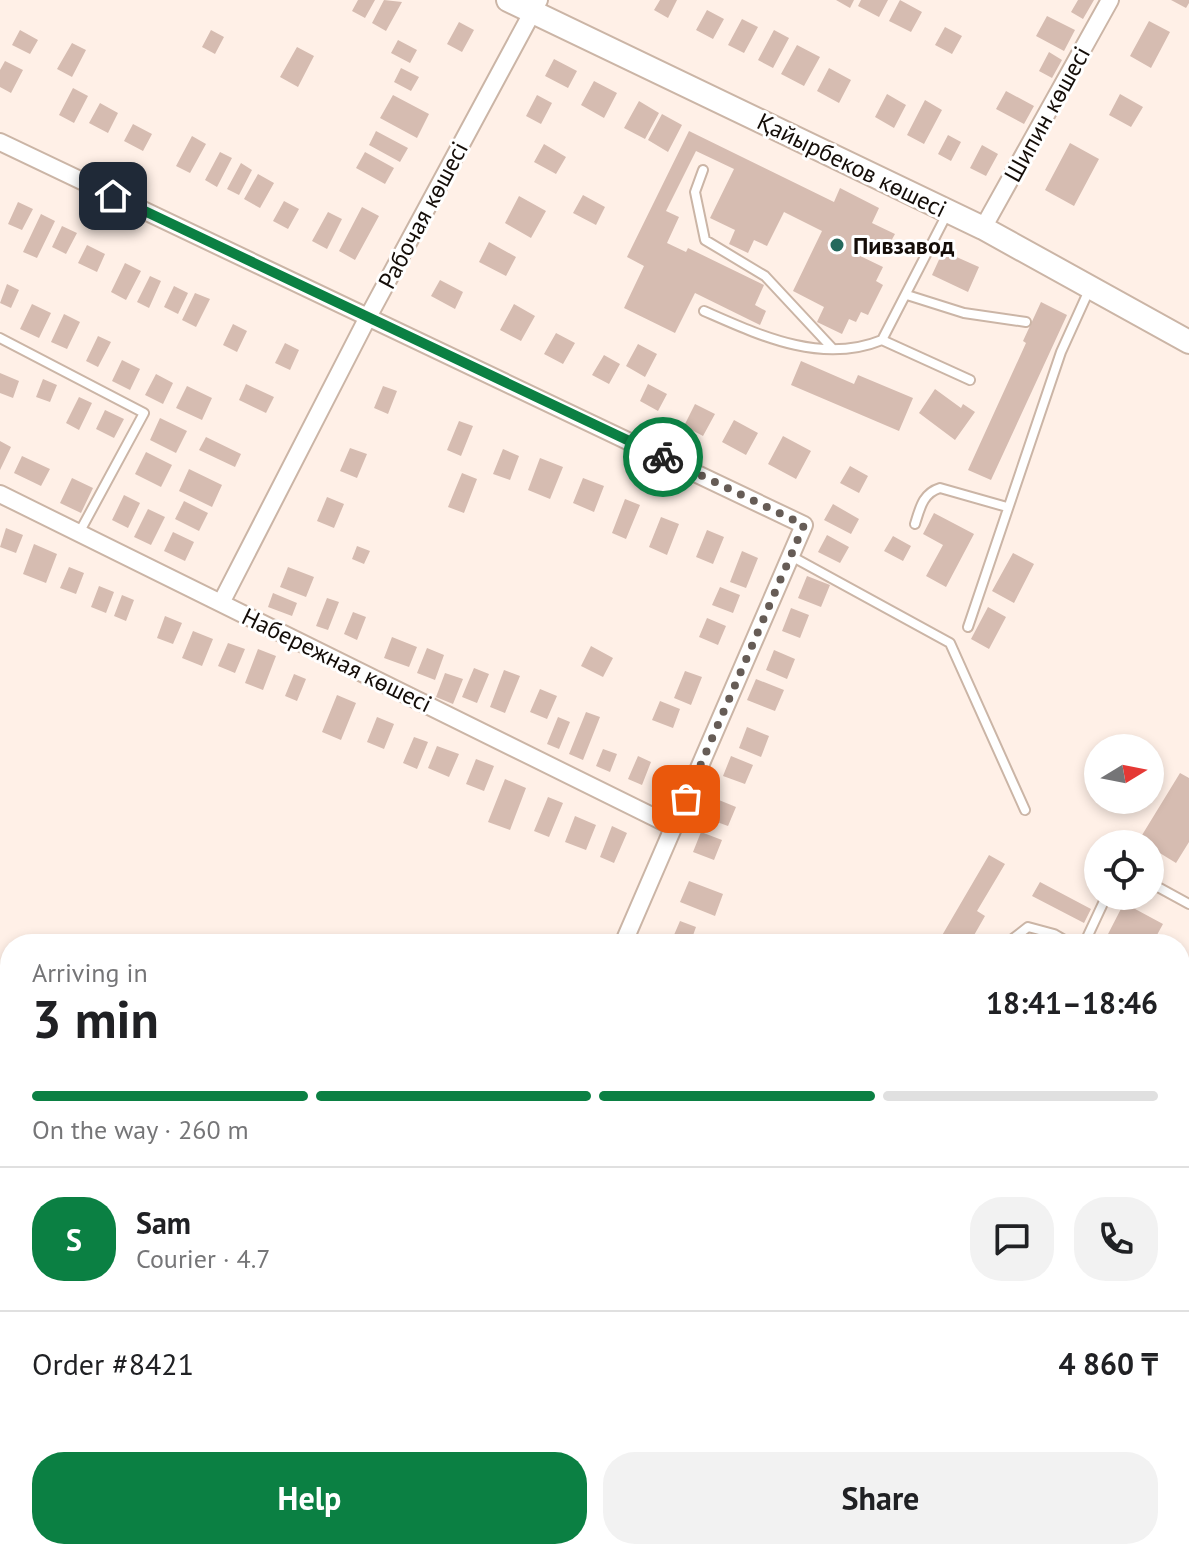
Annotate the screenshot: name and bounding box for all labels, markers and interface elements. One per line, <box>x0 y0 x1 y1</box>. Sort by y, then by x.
street label: Шипин көшесі <box>997 41 1097 187</box>
street label: Қайырбеков көшесі <box>752 106 952 224</box>
street label: Рабочая көшесі <box>371 136 475 294</box>
pin <box>79 162 147 230</box>
icon: home <box>91 174 135 218</box>
place label: Пивзавод <box>853 230 955 261</box>
marker: Пивзавод <box>828 236 846 254</box>
courier <box>623 417 703 497</box>
icon: bike <box>641 435 685 479</box>
street label: Набережная көшесі <box>237 601 437 719</box>
north arrow <box>1084 734 1164 814</box>
map controls <box>1084 734 1164 910</box>
pin <box>652 765 720 833</box>
icon: bag <box>664 777 708 821</box>
button: locate <box>1084 830 1164 910</box>
text: Arriving in <box>32 956 148 989</box>
text: 18:41–18:46 <box>986 983 1158 1022</box>
text: 3 min <box>32 985 159 1052</box>
text: On the way · 260 m <box>32 1113 249 1146</box>
button: chat <box>970 1197 1054 1281</box>
button: phone <box>1074 1197 1158 1281</box>
text: Sam <box>136 1203 191 1242</box>
text: S <box>66 1220 82 1259</box>
text: Courier · 4.7 <box>136 1242 270 1275</box>
text: Order #8421 <box>32 1344 194 1383</box>
text: 4 860 ₸ <box>1058 1344 1158 1383</box>
button: Help <box>32 1452 587 1544</box>
button: Share <box>603 1452 1158 1544</box>

